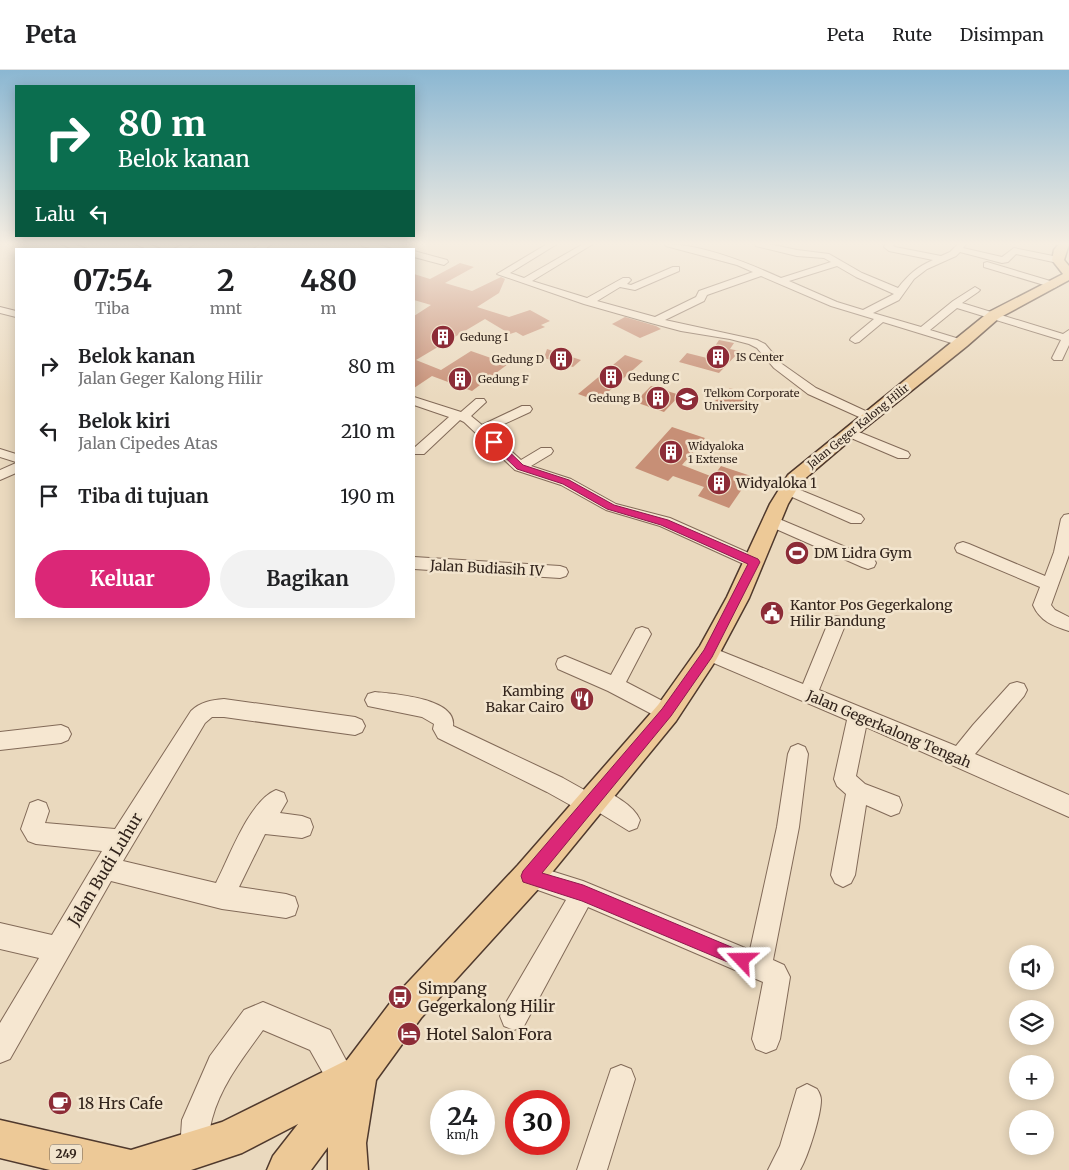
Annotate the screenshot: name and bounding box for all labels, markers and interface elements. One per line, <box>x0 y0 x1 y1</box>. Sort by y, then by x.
text: Peta <box>25 19 77 50</box>
text: Peta <box>827 23 864 46</box>
text: Rute <box>892 23 932 46</box>
text: Disimpan <box>960 23 1044 46</box>
text: 80 m <box>118 102 206 146</box>
icon: right <box>35 105 100 170</box>
text: Belok kanan <box>118 145 250 173</box>
icon: left <box>85 200 113 228</box>
text: Lalu <box>35 202 75 226</box>
text: 07:54 <box>73 261 152 299</box>
text: 2 <box>217 261 235 299</box>
text: 480 <box>300 261 357 299</box>
text: Tiba <box>95 298 130 318</box>
text: mnt <box>210 298 242 318</box>
text: m <box>321 298 336 318</box>
building icon: Gedung I <box>430 324 456 350</box>
place label: Gedung I <box>460 330 508 344</box>
text: Belok kanan <box>78 344 195 368</box>
building icon: IS Center <box>705 344 731 370</box>
building icon: Gedung D <box>548 346 574 372</box>
place label: IS Center <box>736 350 784 364</box>
icon: right <box>35 352 63 380</box>
place label: Gedung D <box>492 352 544 366</box>
text: 80 m <box>348 354 395 378</box>
building icon: Gedung C <box>598 364 624 390</box>
building icon: Gedung F <box>447 366 473 392</box>
text: Jalan Geger Kalong Hilir <box>78 368 263 388</box>
place label: Gedung C <box>628 370 679 384</box>
place label: Gedung F <box>478 372 529 386</box>
street label: Jalan Geger Kalong Hilir <box>803 381 912 472</box>
building icon: Gedung B <box>645 385 671 411</box>
school or university icon: Telkom Corporate University <box>674 386 700 412</box>
place label: Telkom Corporate University <box>704 386 800 413</box>
place label: Gedung B <box>589 391 641 405</box>
text: Belok kiri <box>78 409 170 433</box>
icon: left <box>35 417 63 445</box>
text: 210 m <box>341 419 395 443</box>
pin <box>473 421 515 463</box>
icon: arrive <box>480 428 508 456</box>
text: Jalan Cipedes Atas <box>78 433 218 453</box>
building icon: Widyaloka 1 Extense <box>658 439 684 465</box>
place label: Widyaloka 1 Extense <box>687 439 744 466</box>
building icon: Widyaloka 1 <box>706 470 732 496</box>
place label: Widyaloka 1 <box>735 474 817 492</box>
icon: arrive <box>35 482 63 510</box>
text: Tiba di tujuan <box>78 484 209 508</box>
text: 190 m <box>340 484 395 508</box>
sports icon: DM Lidra Gym <box>784 540 810 566</box>
place label: DM Lidra Gym <box>814 544 912 562</box>
button: Keluar <box>35 550 210 608</box>
button: Bagikan <box>220 550 395 608</box>
street label: Jalan Budiasih IV <box>429 556 545 580</box>
place label: Kantor Pos Gegerkalong Hilir Bandung <box>790 596 953 630</box>
public building icon: Kantor Pos Gegerkalong Hilir Bandung <box>759 600 785 626</box>
place label: Kambing Bakar Cairo <box>485 682 565 716</box>
restaurant icon: Kambing Bakar Cairo <box>569 686 595 712</box>
street label: Jalan Gegerkalong Tengah <box>803 686 974 772</box>
street label: Jalan Budi Luhur <box>63 809 147 930</box>
position arrow <box>715 933 767 985</box>
map controls <box>1009 945 1054 1155</box>
button: sound <box>1009 945 1054 990</box>
place label: Simpang Gegerkalong Hilir <box>418 978 555 1016</box>
bus stop icon: Simpang Gegerkalong Hilir <box>387 984 413 1010</box>
button: layers <box>1009 1000 1054 1045</box>
hotel icon: Hotel Salon Fora <box>396 1021 422 1047</box>
place label: Hotel Salon Fora <box>426 1024 553 1044</box>
button: + <box>1009 1055 1054 1100</box>
cafe icon: 18 Hrs Cafe <box>47 1090 73 1116</box>
speed limit sign: 30 <box>505 1090 570 1155</box>
place label: 18 Hrs Cafe <box>78 1093 163 1113</box>
text: 24 <box>447 1100 478 1132</box>
button: − <box>1009 1110 1054 1155</box>
text: km/h <box>447 1127 478 1142</box>
road number: 249 <box>50 1144 82 1164</box>

